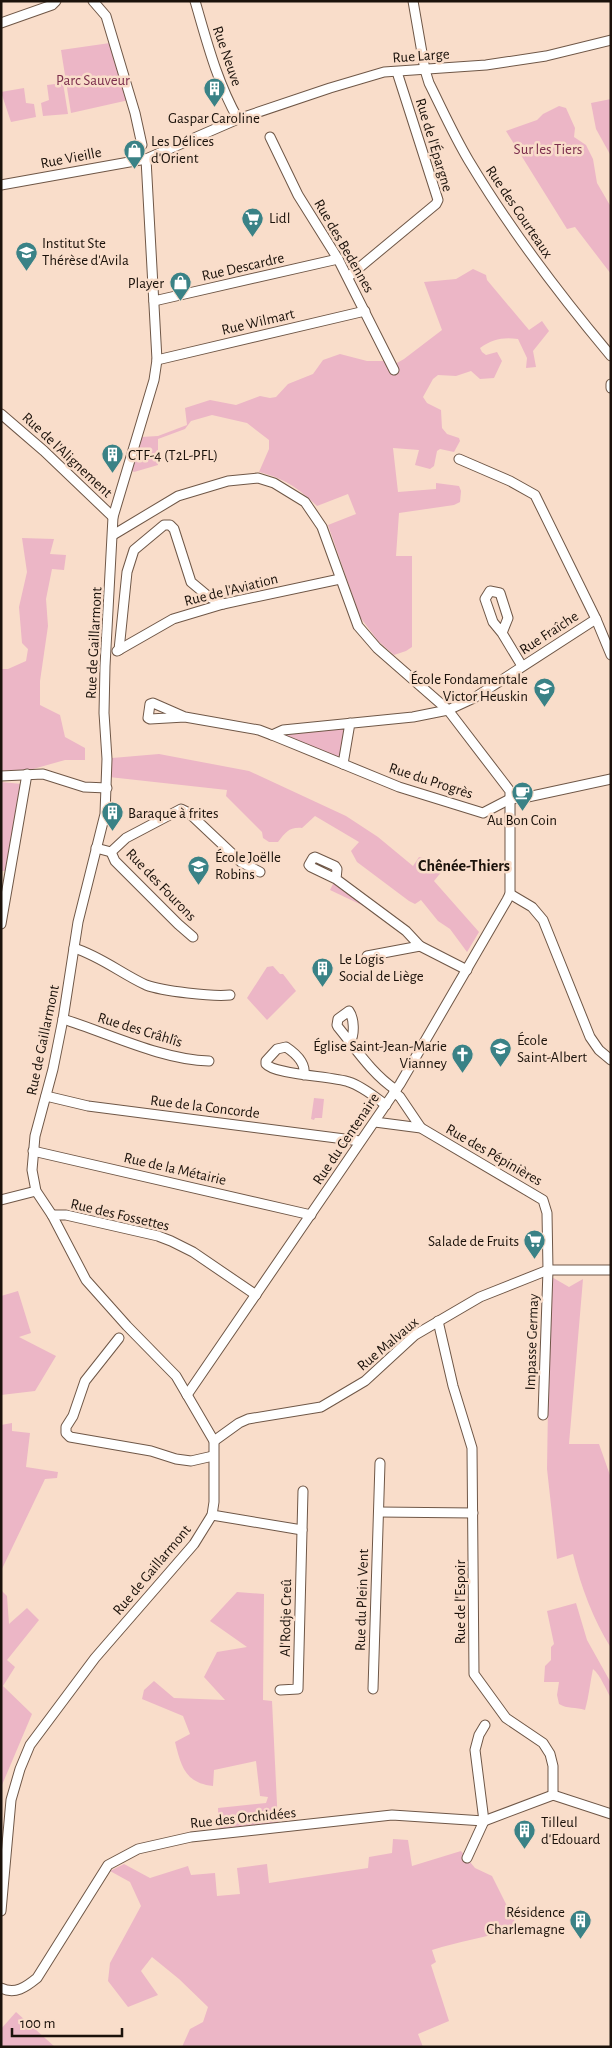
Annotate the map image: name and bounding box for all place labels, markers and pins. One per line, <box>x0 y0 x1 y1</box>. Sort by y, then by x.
building icon: Gaspar Caroline <box>202 77 226 108</box>
place label: Gaspar Caroline <box>168 111 260 126</box>
place label: Les Délices d'Orient <box>151 134 214 166</box>
shop icon: Les Délices d'Orient <box>123 138 147 169</box>
supermarket icon: Lidl <box>241 206 265 237</box>
place label: Lidl <box>269 211 290 226</box>
place label: Institut Ste Thérèse d'Avila <box>42 236 129 268</box>
school or university icon: Institut Ste Thérèse d'Avila <box>14 240 38 271</box>
shop icon: Player <box>168 271 192 302</box>
place label: Player <box>128 276 164 291</box>
building icon: CTF-4 (T2L-PFL) <box>100 443 124 474</box>
place label: CTF-4 (T2L-PFL) <box>128 448 218 463</box>
place label: École Fondamentale Victor Heuskin <box>410 670 528 704</box>
school or university icon: École Fondamentale Victor Heuskin <box>532 676 556 707</box>
cafe icon: Au Bon Coin <box>510 780 534 811</box>
building icon: Baraque à frites <box>100 801 124 832</box>
place label: Baraque à frites <box>128 806 219 821</box>
place label: Au Bon Coin <box>487 813 557 828</box>
place label: École Joëlle Robins <box>215 848 281 882</box>
school or university icon: École Joëlle Robins <box>187 854 211 885</box>
place label: Le Logis Social de Liège <box>339 952 424 984</box>
building icon: Le Logis Social de Liège <box>311 956 335 987</box>
place label: École Saint-Albert <box>517 1031 587 1065</box>
place label: Église Saint-Jean-Marie Vianney <box>313 1037 448 1071</box>
school or university icon: École Saint-Albert <box>489 1037 513 1068</box>
church icon: Église Saint-Jean-Marie Vianney <box>451 1043 475 1074</box>
supermarket icon: Salade de Fruits <box>523 1229 547 1260</box>
place label: Salade de Fruits <box>428 1234 519 1249</box>
place label: Tilleul d'Edouard <box>541 1815 600 1847</box>
building icon: Tilleul d'Edouard <box>513 1819 537 1850</box>
place label: Résidence Charlemagne <box>486 1905 565 1937</box>
building icon: Résidence Charlemagne <box>569 1909 593 1940</box>

